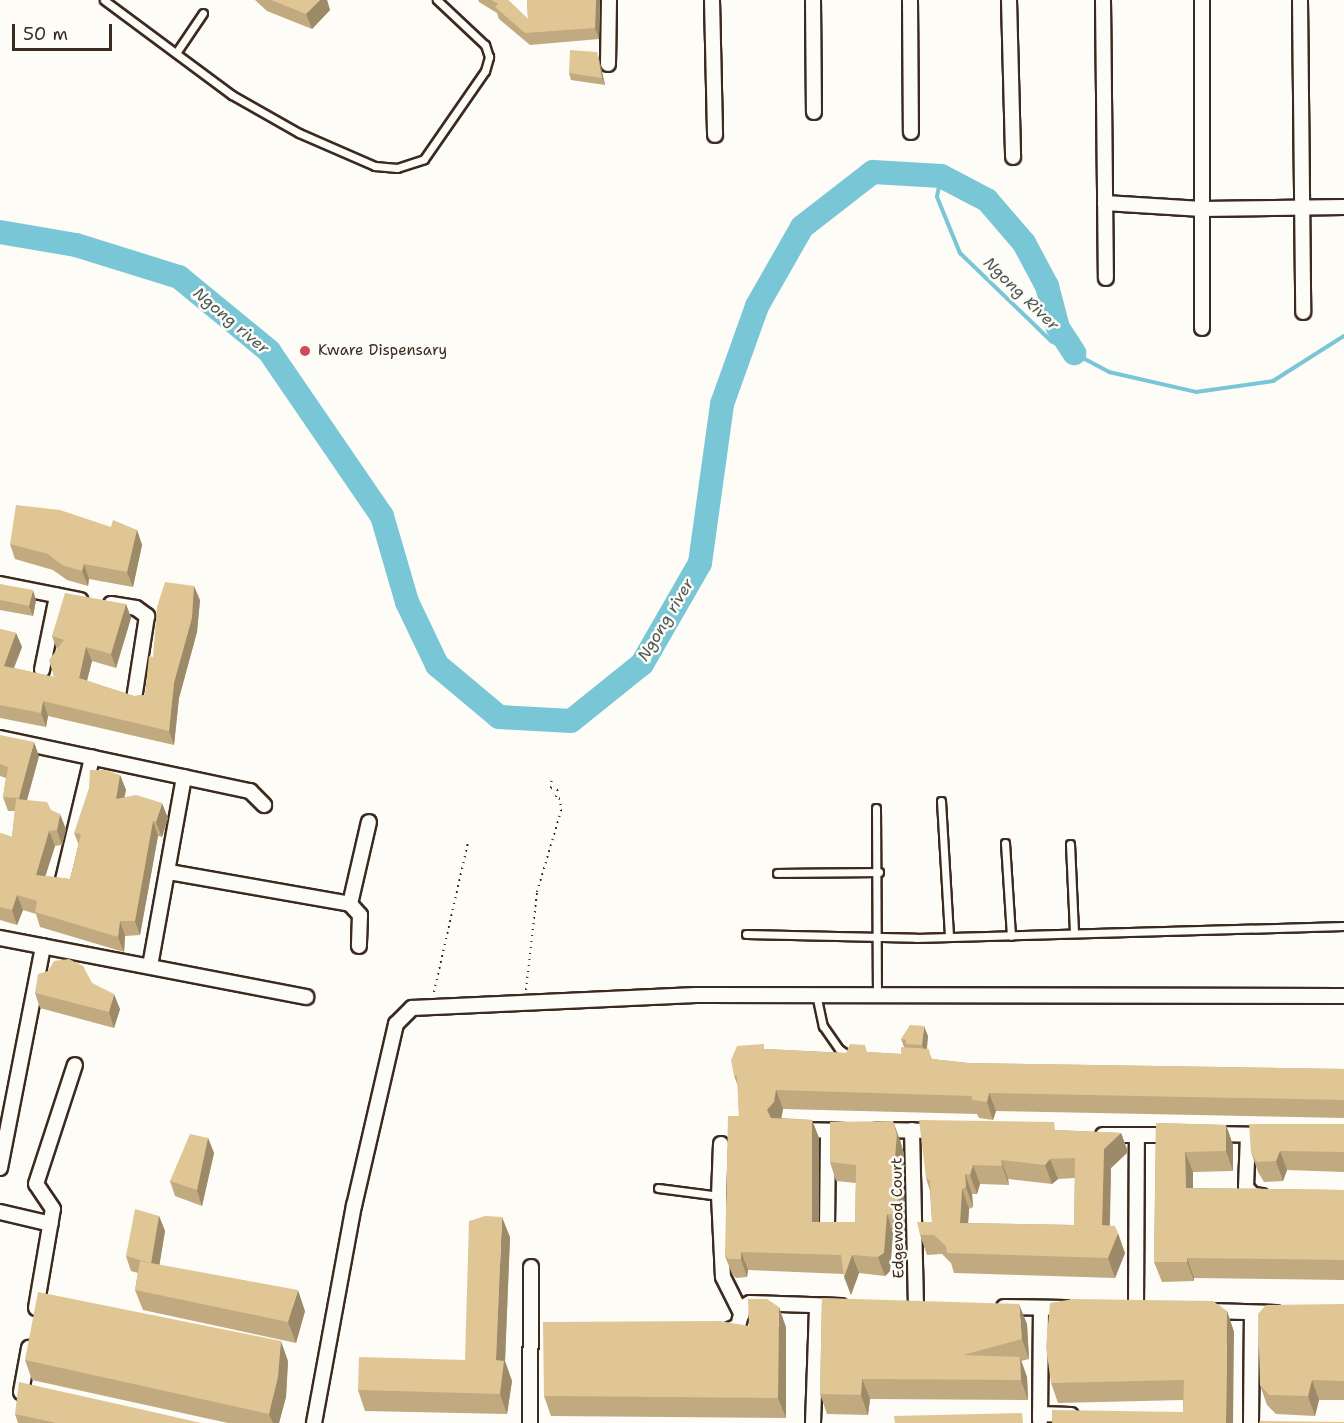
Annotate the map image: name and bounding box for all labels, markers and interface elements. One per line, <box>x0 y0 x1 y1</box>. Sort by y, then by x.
scale bar <box>15 12 116 50</box>
text: 50 m <box>23 22 68 46</box>
water label: Ngong River <box>979 253 1063 335</box>
water label: Ngong river <box>189 284 273 358</box>
marker: Kware Dispensary <box>296 342 314 360</box>
place label: Kware Dispensary <box>318 342 447 360</box>
water label: Ngong river <box>634 575 698 665</box>
street label: Edgewood Court <box>888 1157 908 1279</box>

